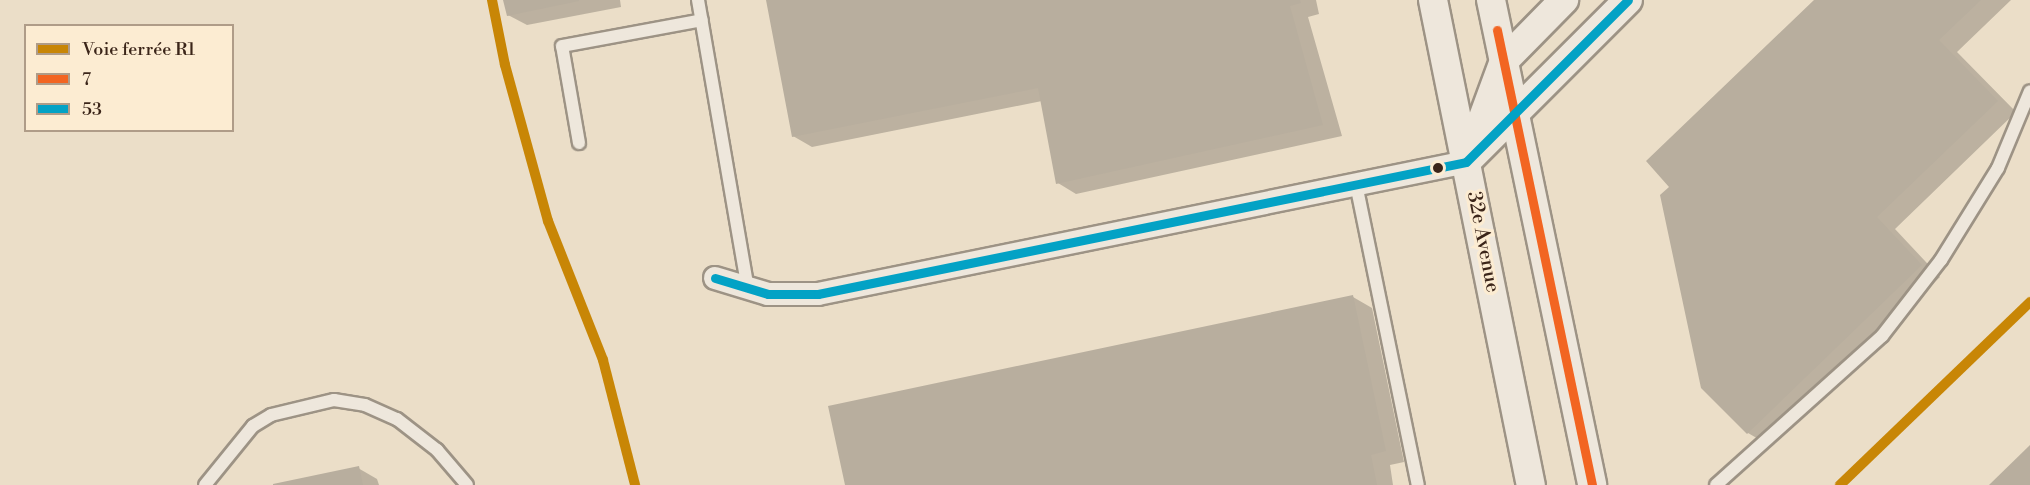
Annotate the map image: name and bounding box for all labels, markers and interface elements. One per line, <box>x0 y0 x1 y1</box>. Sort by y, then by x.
legend <box>24 24 234 132</box>
text: Voie ferrée R1 <box>82 38 195 61</box>
text: 7 <box>82 68 91 91</box>
text: 53 <box>82 98 102 121</box>
unlabelled marker <box>1432 162 1444 174</box>
street label: 32e Avenue <box>1461 189 1505 295</box>

